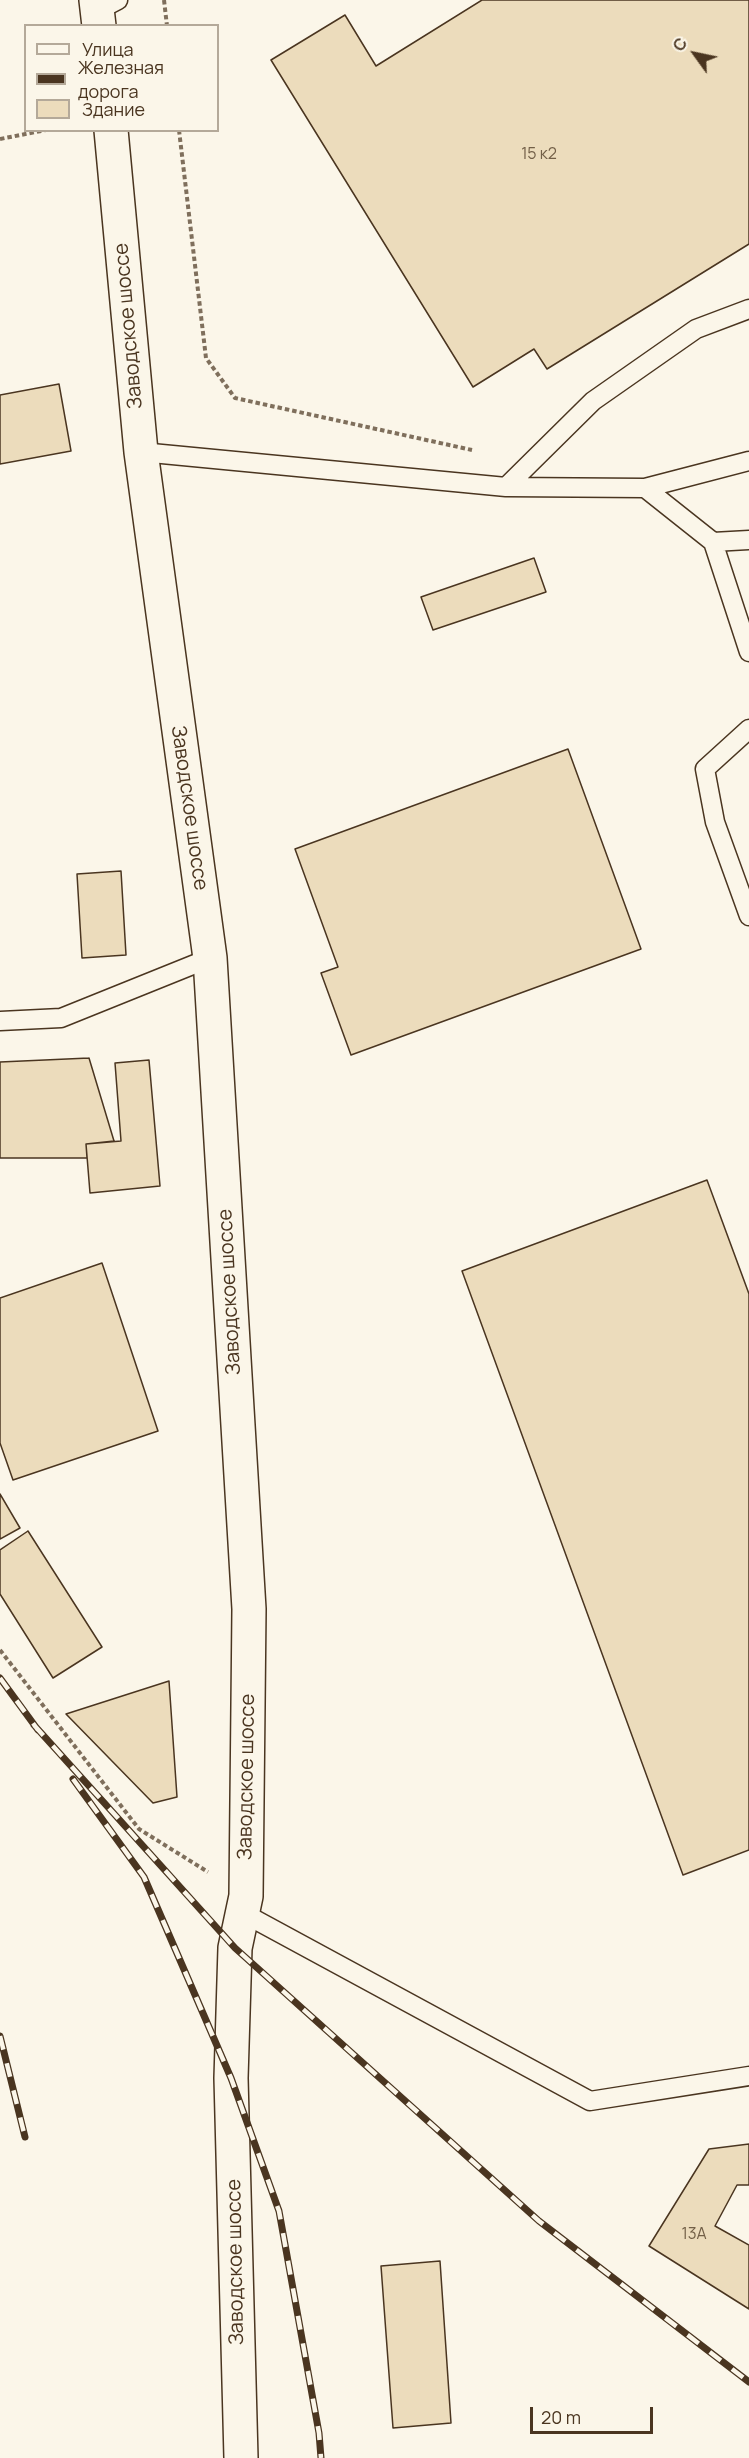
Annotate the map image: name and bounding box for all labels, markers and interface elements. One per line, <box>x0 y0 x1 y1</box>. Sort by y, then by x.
legend <box>24 24 219 132</box>
north arrow <box>665 24 725 84</box>
text: С <box>667 33 692 55</box>
text: Улица <box>82 37 134 61</box>
text: Железная дорога <box>78 55 164 103</box>
text: Здание <box>82 97 145 121</box>
house number: 15 к2 <box>521 145 557 165</box>
street label: Заводское шоссе <box>110 242 148 410</box>
street label: Заводское шоссе <box>166 724 212 892</box>
street label: Заводское шоссе <box>214 1208 246 1376</box>
street label: Заводское шоссе <box>234 1694 260 1860</box>
street label: Заводское шоссе <box>223 2179 249 2345</box>
house number: 13А <box>681 2225 707 2245</box>
scale bar <box>533 2395 656 2433</box>
text: 20 m <box>541 2405 581 2429</box>

